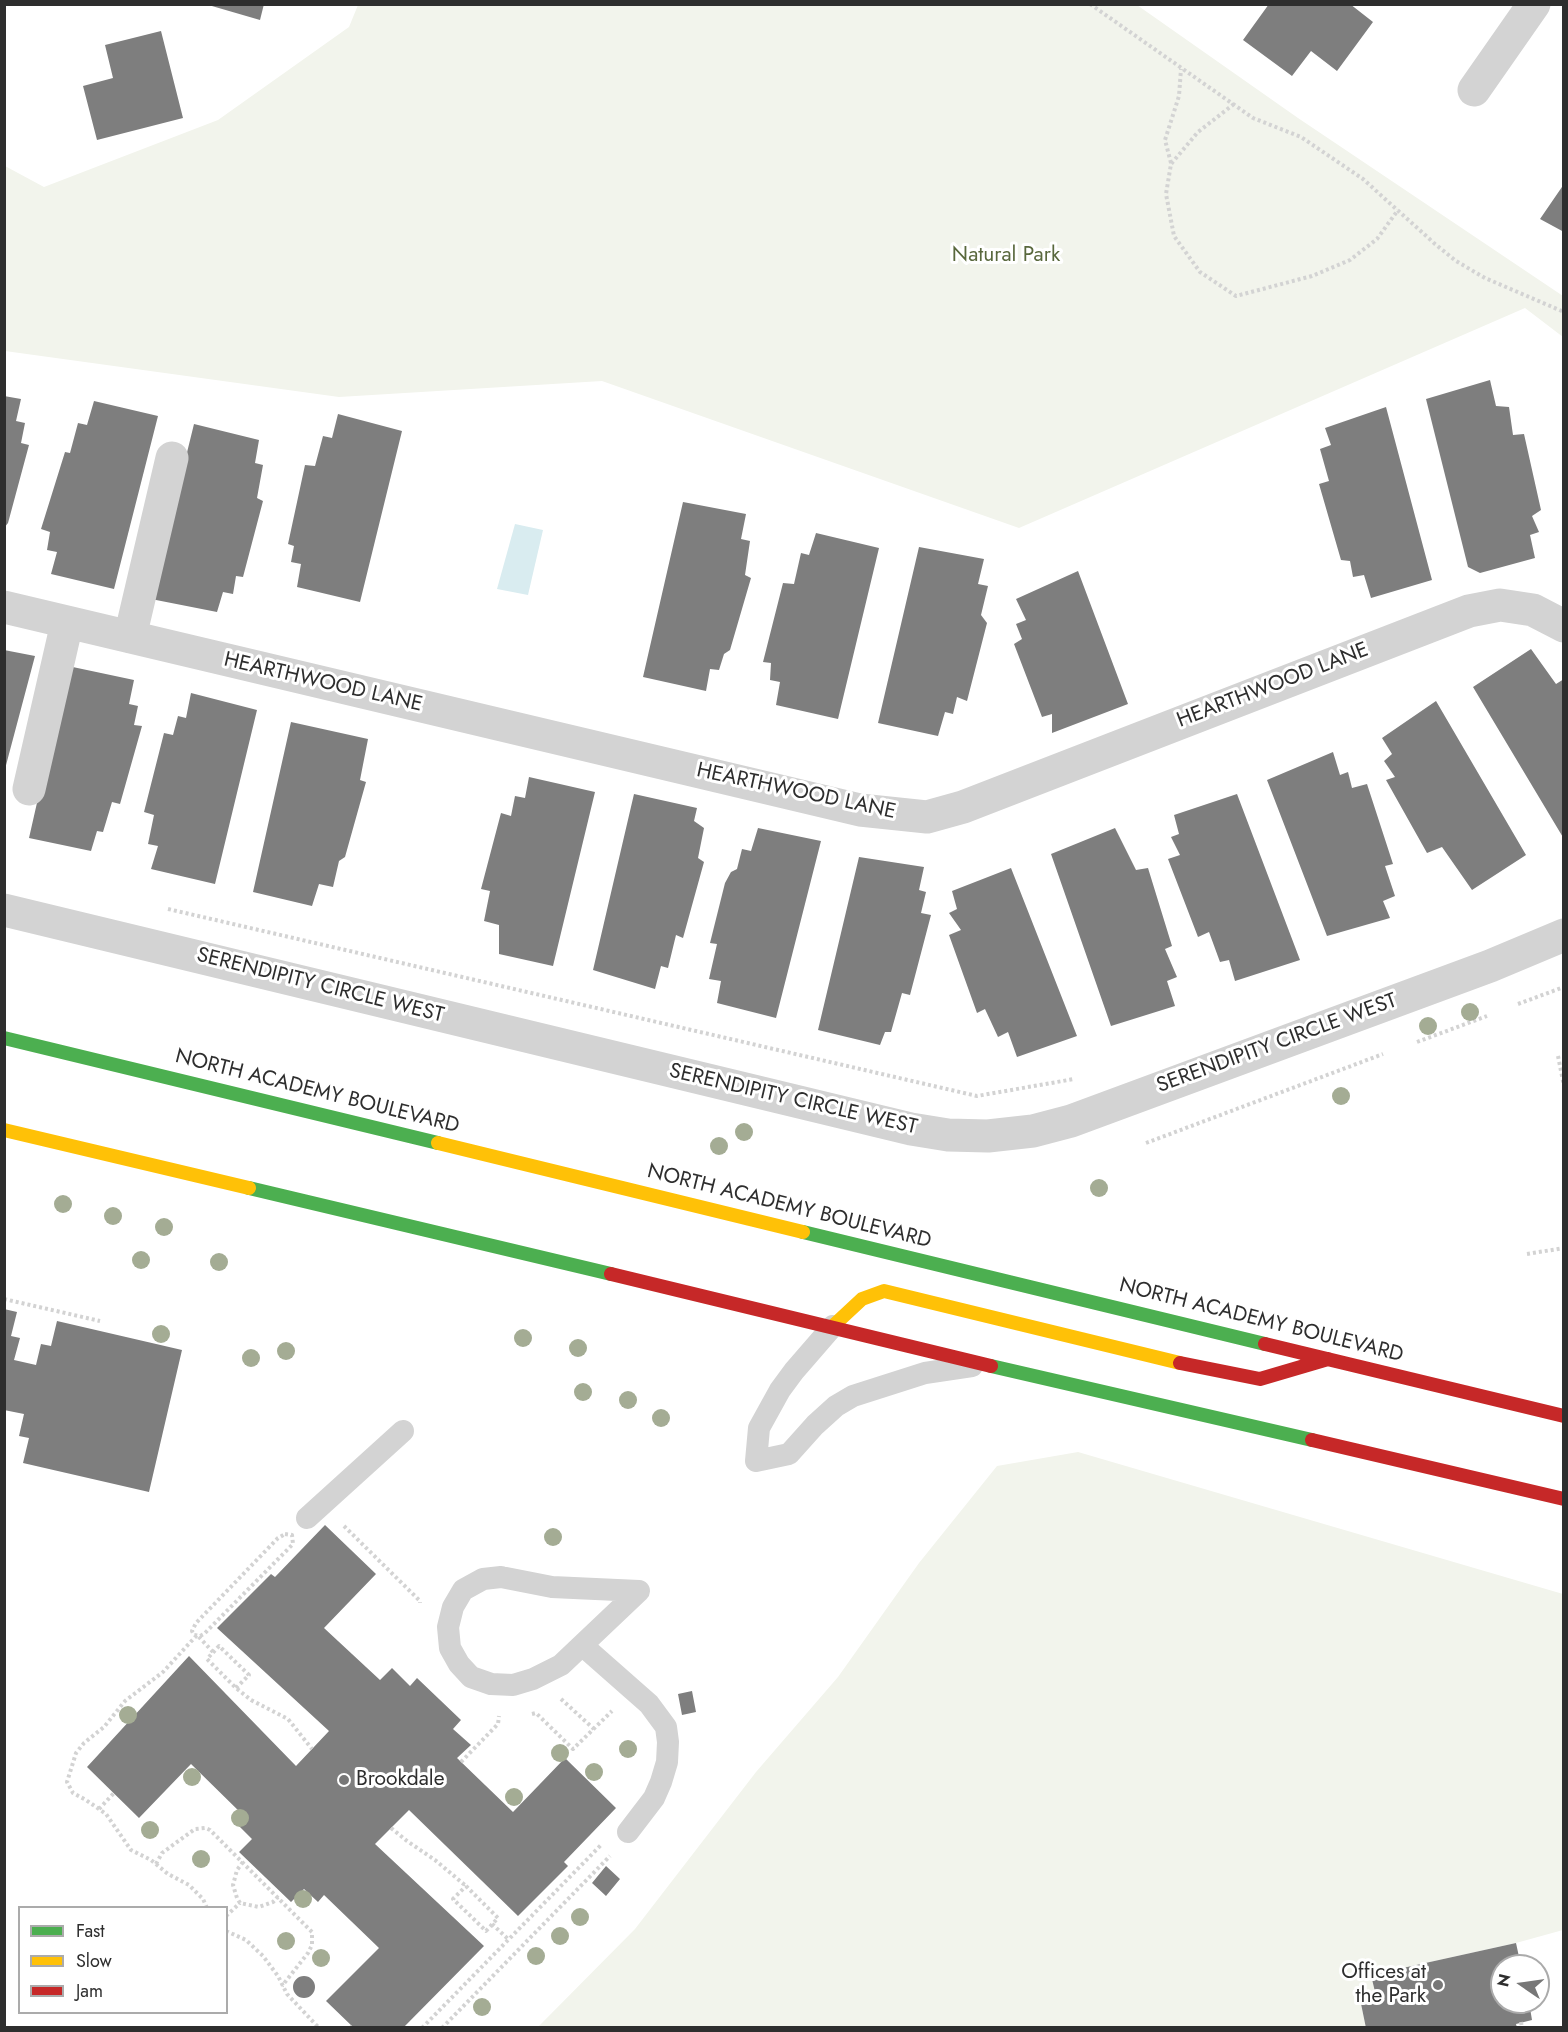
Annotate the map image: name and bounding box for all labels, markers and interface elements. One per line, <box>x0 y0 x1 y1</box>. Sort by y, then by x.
park label: Natural Park <box>952 243 1060 269</box>
street label: HEARTHWOOD LANE <box>1174 638 1372 734</box>
street label: HEARTHWOOD LANE <box>221 648 425 718</box>
street label: HEARTHWOOD LANE <box>694 759 898 825</box>
street label: SERENDIPITY CIRCLE WEST <box>194 943 446 1029</box>
street label: SERENDIPITY CIRCLE WEST <box>1153 989 1401 1099</box>
street label: NORTH ACADEMY BOULEVARD <box>172 1044 462 1140</box>
street label: SERENDIPITY CIRCLE WEST <box>667 1059 919 1141</box>
street label: NORTH ACADEMY BOULEVARD <box>644 1159 934 1255</box>
street label: NORTH ACADEMY BOULEVARD <box>1116 1273 1406 1369</box>
place label: Brookdale <box>356 1767 444 1793</box>
marker: Brookdale <box>337 1773 351 1787</box>
legend <box>18 1906 228 2014</box>
text: Fast <box>76 1918 105 1944</box>
text: Slow <box>76 1948 112 1974</box>
north arrow <box>1490 1954 1550 2014</box>
place label: Offices at the Park <box>1341 1960 1426 2010</box>
text: N <box>1491 1972 1517 1989</box>
text: Jam <box>76 1978 103 2004</box>
marker: Offices at the Park <box>1431 1978 1445 1992</box>

